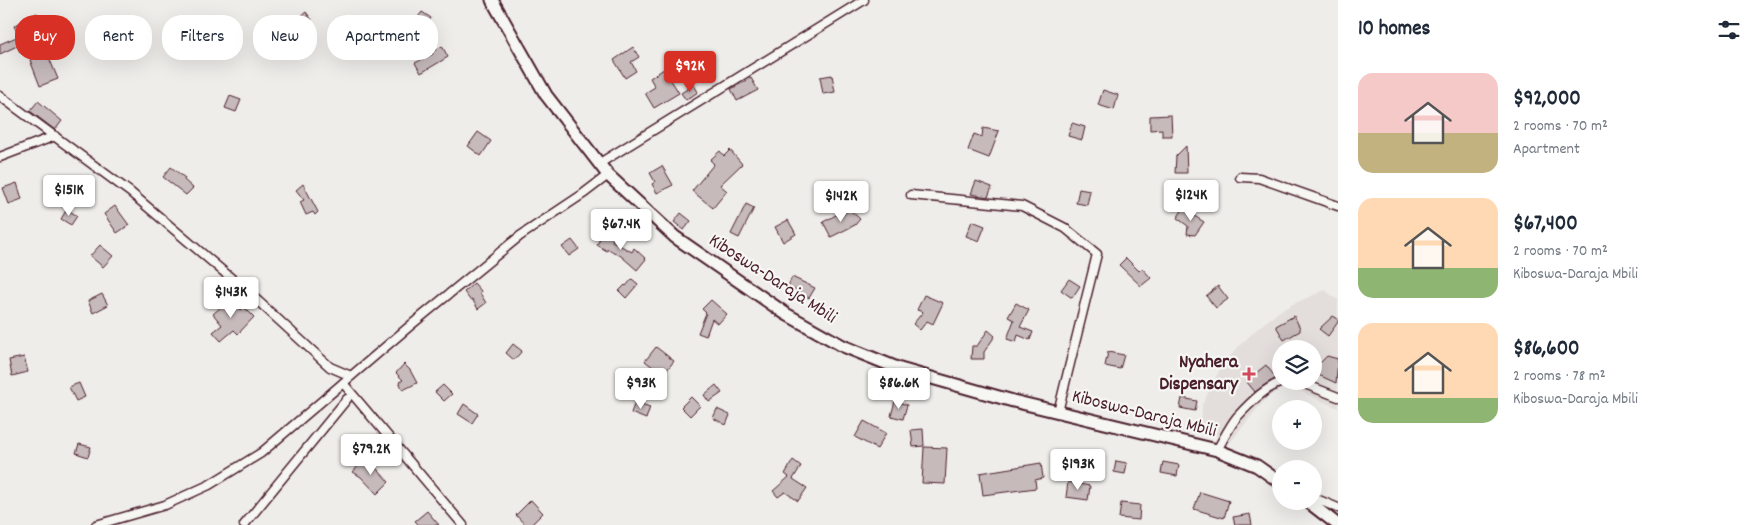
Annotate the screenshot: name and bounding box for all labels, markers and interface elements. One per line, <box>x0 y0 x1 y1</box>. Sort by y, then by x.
chip: Buy <box>15 15 75 60</box>
chip: Rent <box>85 15 152 60</box>
chip: Filters <box>162 15 243 60</box>
chip: New <box>253 15 317 60</box>
chip: Apartment <box>327 15 438 60</box>
text: 10 homes <box>1358 15 1430 45</box>
icon: filters <box>1715 16 1743 44</box>
pin: $92K <box>660 51 720 93</box>
text: $92K <box>675 55 705 78</box>
text: $92,000 <box>1513 85 1581 115</box>
icon: home <box>1398 93 1458 153</box>
text: 2 rooms · 70 m² <box>1513 115 1608 138</box>
text: Apartment <box>1513 138 1580 161</box>
pin: $151K <box>34 174 104 217</box>
text: $151K <box>54 179 84 202</box>
pin: $142K <box>806 180 876 223</box>
pin: $124K <box>1156 180 1226 222</box>
text: $124K <box>1175 184 1207 207</box>
text: $142K <box>825 185 857 208</box>
pin: $67.4K <box>580 208 662 251</box>
text: $67,400 <box>1513 210 1578 240</box>
text: $67.4K <box>602 213 640 236</box>
icon: home <box>1398 218 1458 278</box>
street label: Kiboswa-Daraja Mbili <box>702 228 842 332</box>
text: 2 rooms · 70 m² <box>1513 240 1608 263</box>
text: Kiboswa-Daraja Mbili <box>1513 263 1638 286</box>
pin: $143K <box>196 276 266 319</box>
text: $143K <box>215 281 247 304</box>
text: $86,600 <box>1513 335 1580 365</box>
map controls <box>1272 340 1322 510</box>
button: layers <box>1272 340 1322 390</box>
icon: home <box>1398 343 1458 403</box>
place label: Nyahera Dispensary <box>1159 350 1239 399</box>
text: 2 rooms · 78 m² <box>1513 365 1606 388</box>
marker: Nyahera Dispensary <box>1242 367 1256 381</box>
pin: $93K <box>611 368 671 410</box>
pin: $86.6K <box>858 368 940 410</box>
text: $93K <box>626 372 656 395</box>
text: $86.6K <box>879 372 919 395</box>
street label: Kiboswa-Daraja Mbili <box>1069 384 1220 446</box>
text: Kiboswa-Daraja Mbili <box>1513 388 1638 411</box>
button: + <box>1272 400 1322 450</box>
pin: $79.2K <box>330 434 412 476</box>
text: $79.2K <box>352 438 390 461</box>
pin: $193K <box>1043 448 1113 491</box>
text: $193K <box>1061 453 1095 476</box>
button: − <box>1272 460 1322 510</box>

